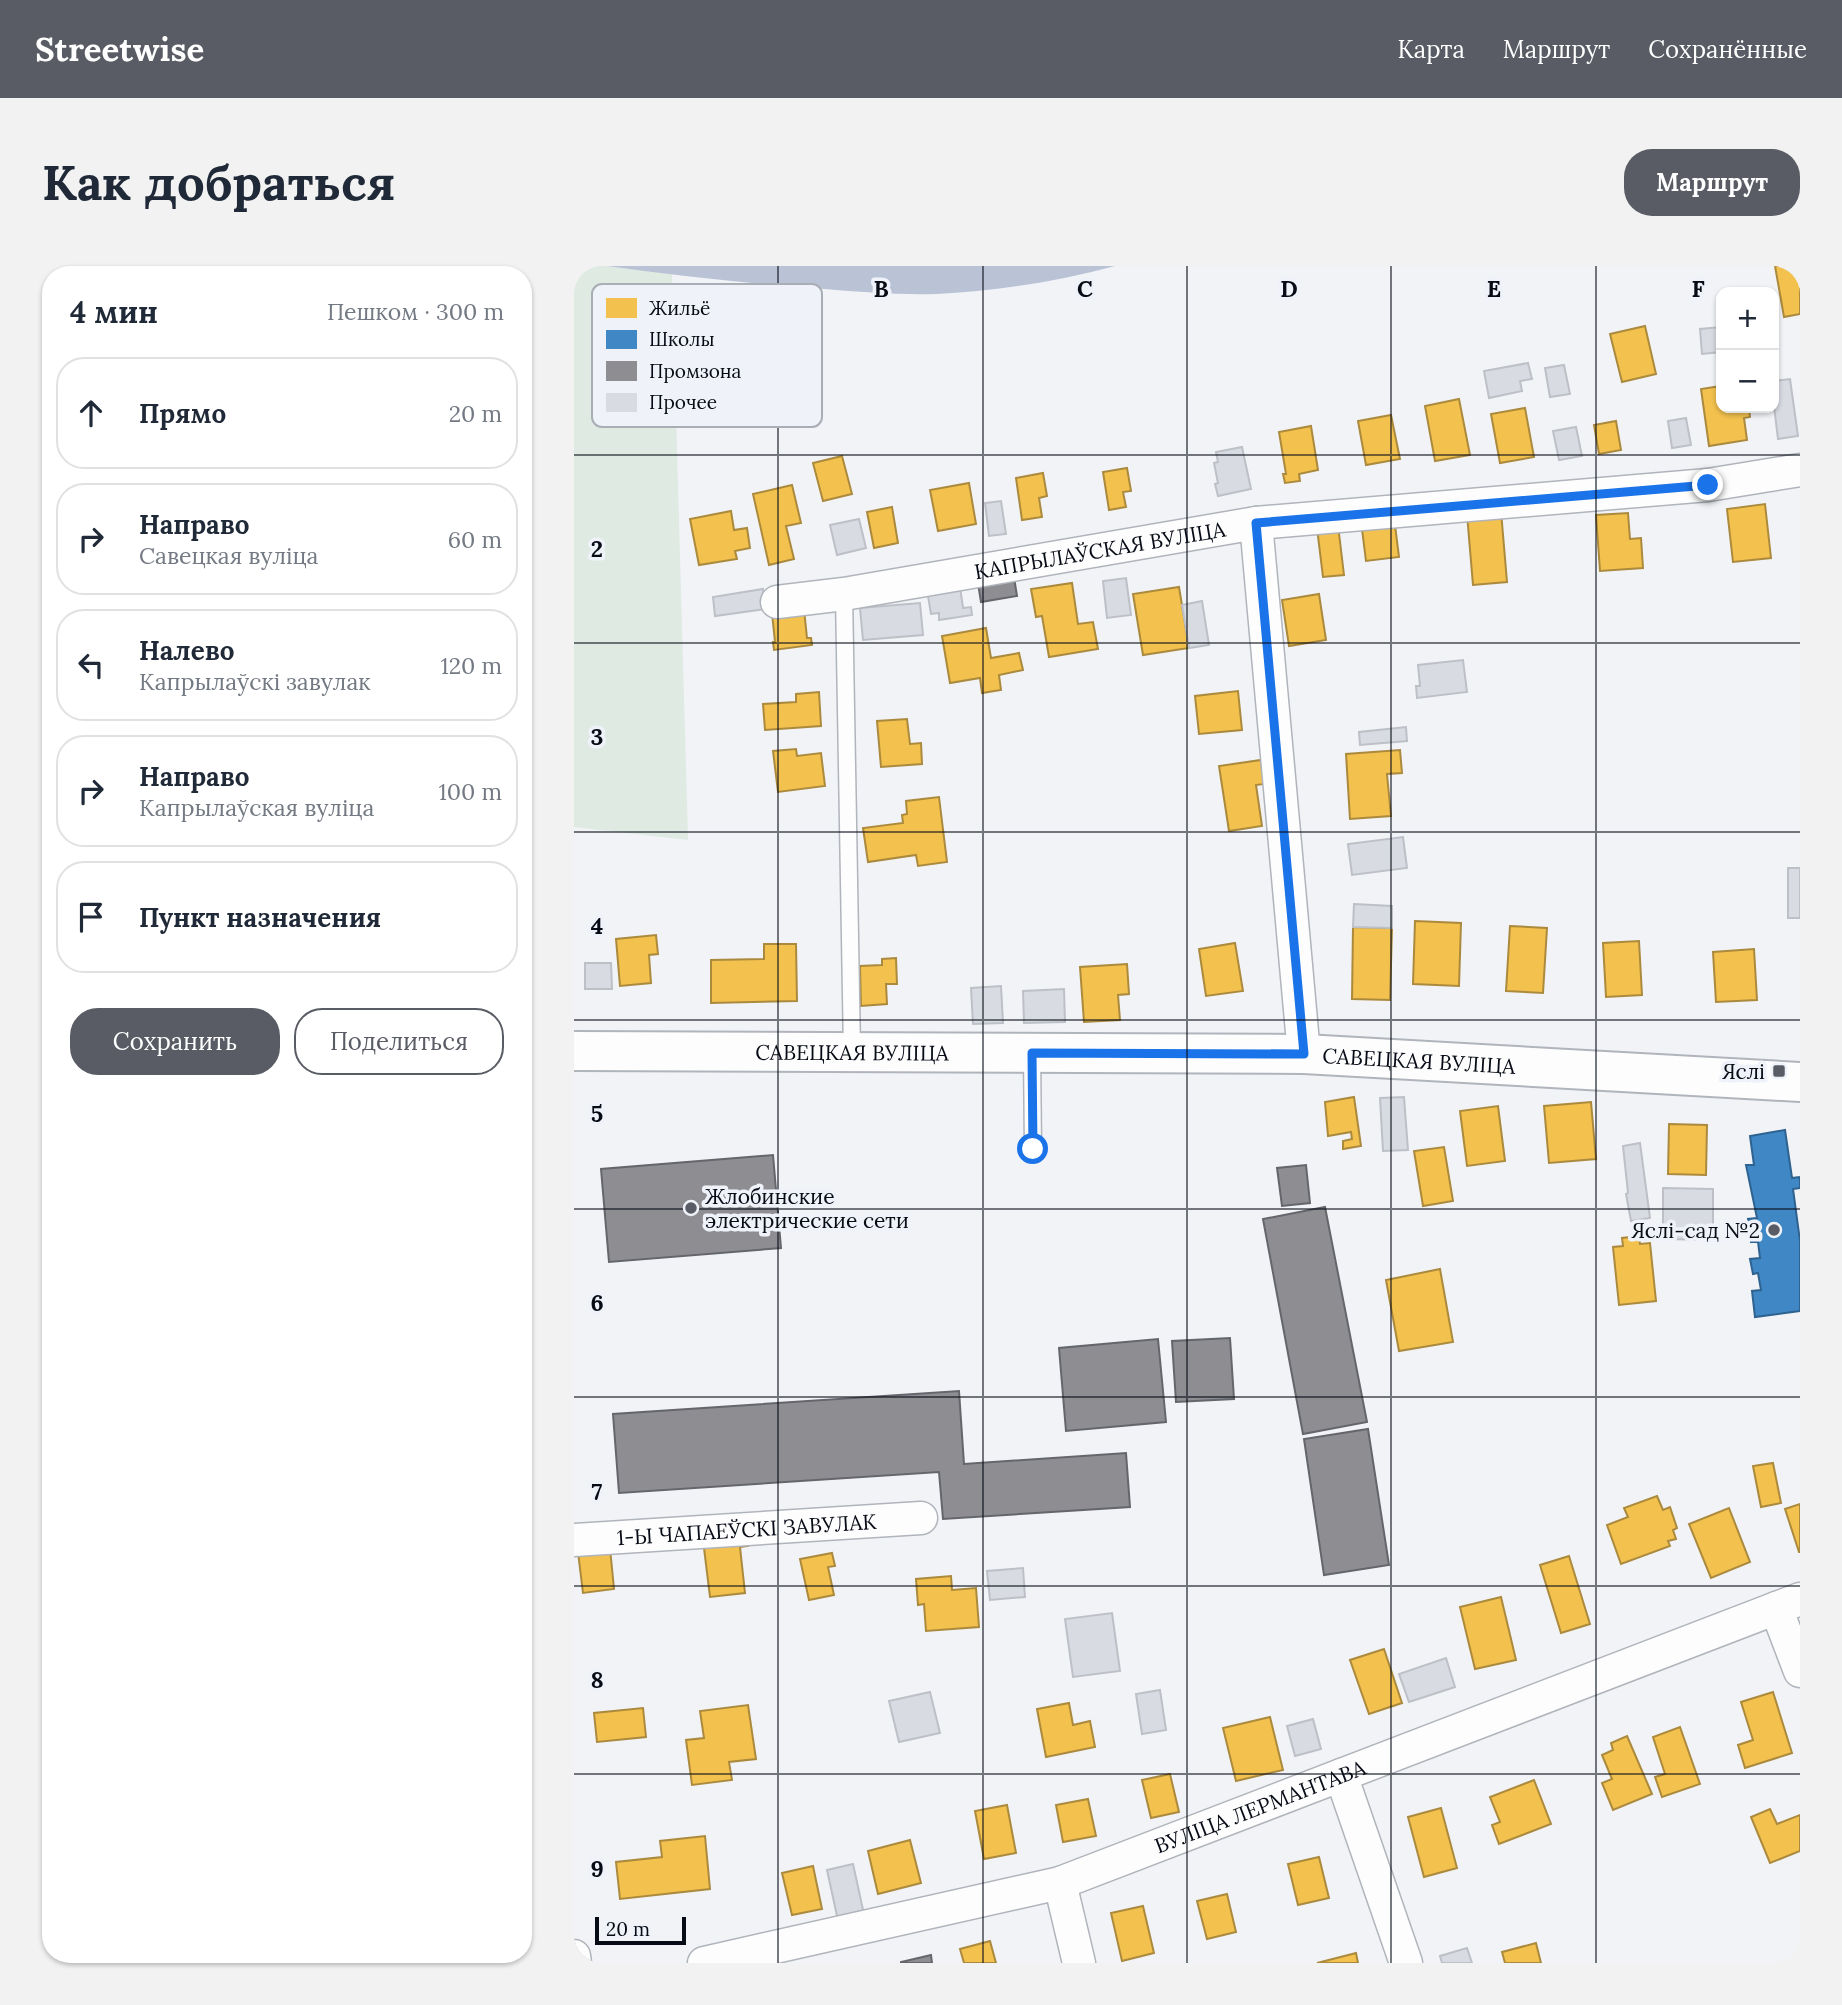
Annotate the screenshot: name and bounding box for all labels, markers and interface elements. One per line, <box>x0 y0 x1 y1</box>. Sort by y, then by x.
text: Streetwise <box>35 28 204 70</box>
text: Карта <box>1397 34 1465 65</box>
text: Маршрут <box>1503 34 1610 65</box>
text: Сохранённые <box>1648 34 1807 65</box>
button: Маршрут <box>1624 149 1800 216</box>
text: Как добраться <box>42 151 396 213</box>
text: B <box>873 274 889 303</box>
text: C <box>1077 274 1093 303</box>
text: D <box>1280 274 1298 303</box>
text: E <box>1487 274 1501 303</box>
text: F <box>1691 274 1705 303</box>
legend <box>592 284 822 427</box>
map controls <box>1716 287 1779 413</box>
button: + <box>1716 287 1779 350</box>
text: 4 мин <box>70 293 158 331</box>
text: Жильё <box>649 296 710 320</box>
text: Пешком · 300 m <box>327 297 504 326</box>
text: Школы <box>649 327 714 351</box>
button: − <box>1716 350 1779 413</box>
text: Промзона <box>649 359 742 383</box>
text: Прочее <box>649 390 717 414</box>
icon: ahead <box>72 394 110 432</box>
text: Прямо <box>139 397 226 430</box>
text: 20 m <box>449 399 502 428</box>
route end <box>1692 469 1723 500</box>
text: Направо <box>139 508 250 541</box>
street label: КАПРЫЛАЎСКАЯ ВУЛІЦА <box>972 515 1228 585</box>
icon: right <box>72 520 110 558</box>
text: 60 m <box>448 525 502 554</box>
text: 2 <box>591 534 603 563</box>
text: Савецкая вуліца <box>139 541 318 570</box>
text: Налево <box>139 634 235 667</box>
icon: left <box>72 646 110 684</box>
text: 120 m <box>440 651 502 680</box>
text: Капрылаўскі завулак <box>139 667 371 696</box>
text: 3 <box>591 722 603 751</box>
text: Направо <box>139 760 250 793</box>
icon: right <box>72 772 110 810</box>
text: 100 m <box>438 777 502 806</box>
text: Капрылаўская вуліца <box>139 793 374 822</box>
icon: arrive <box>72 898 110 936</box>
text: Пункт назначения <box>139 901 381 934</box>
text: 4 <box>591 911 603 940</box>
button: Сохранить <box>70 1008 280 1075</box>
button: Поделиться <box>294 1008 504 1075</box>
street label: САВЕЦКАЯ ВУЛІЦА <box>755 1038 950 1066</box>
street label: САВЕЦКАЯ ВУЛІЦА <box>1322 1042 1517 1079</box>
place label: Яслі <box>1722 1058 1765 1085</box>
marker: Яслі <box>1771 1063 1787 1079</box>
text: 5 <box>591 1099 603 1128</box>
route start <box>1017 1133 1048 1164</box>
place label: Жлобинские электрические сети <box>705 1183 909 1234</box>
marker: Жлобинские электрические сети <box>683 1200 699 1216</box>
place label: Яслі-сад №2 <box>1631 1217 1760 1244</box>
marker: Яслі-сад №2 <box>1766 1222 1782 1238</box>
text: 6 <box>590 1288 604 1317</box>
text: 7 <box>592 1477 603 1506</box>
street label: 1-Ы ЧАПАЕЎСКІ ЗАВУЛАК <box>616 1507 878 1551</box>
text: 8 <box>590 1665 604 1694</box>
street label: ВУЛІЦА ЛЕРМАНТАВА <box>1151 1753 1370 1859</box>
text: 9 <box>590 1854 604 1883</box>
scale bar <box>595 1914 686 1946</box>
text: 20 m <box>606 1917 650 1941</box>

